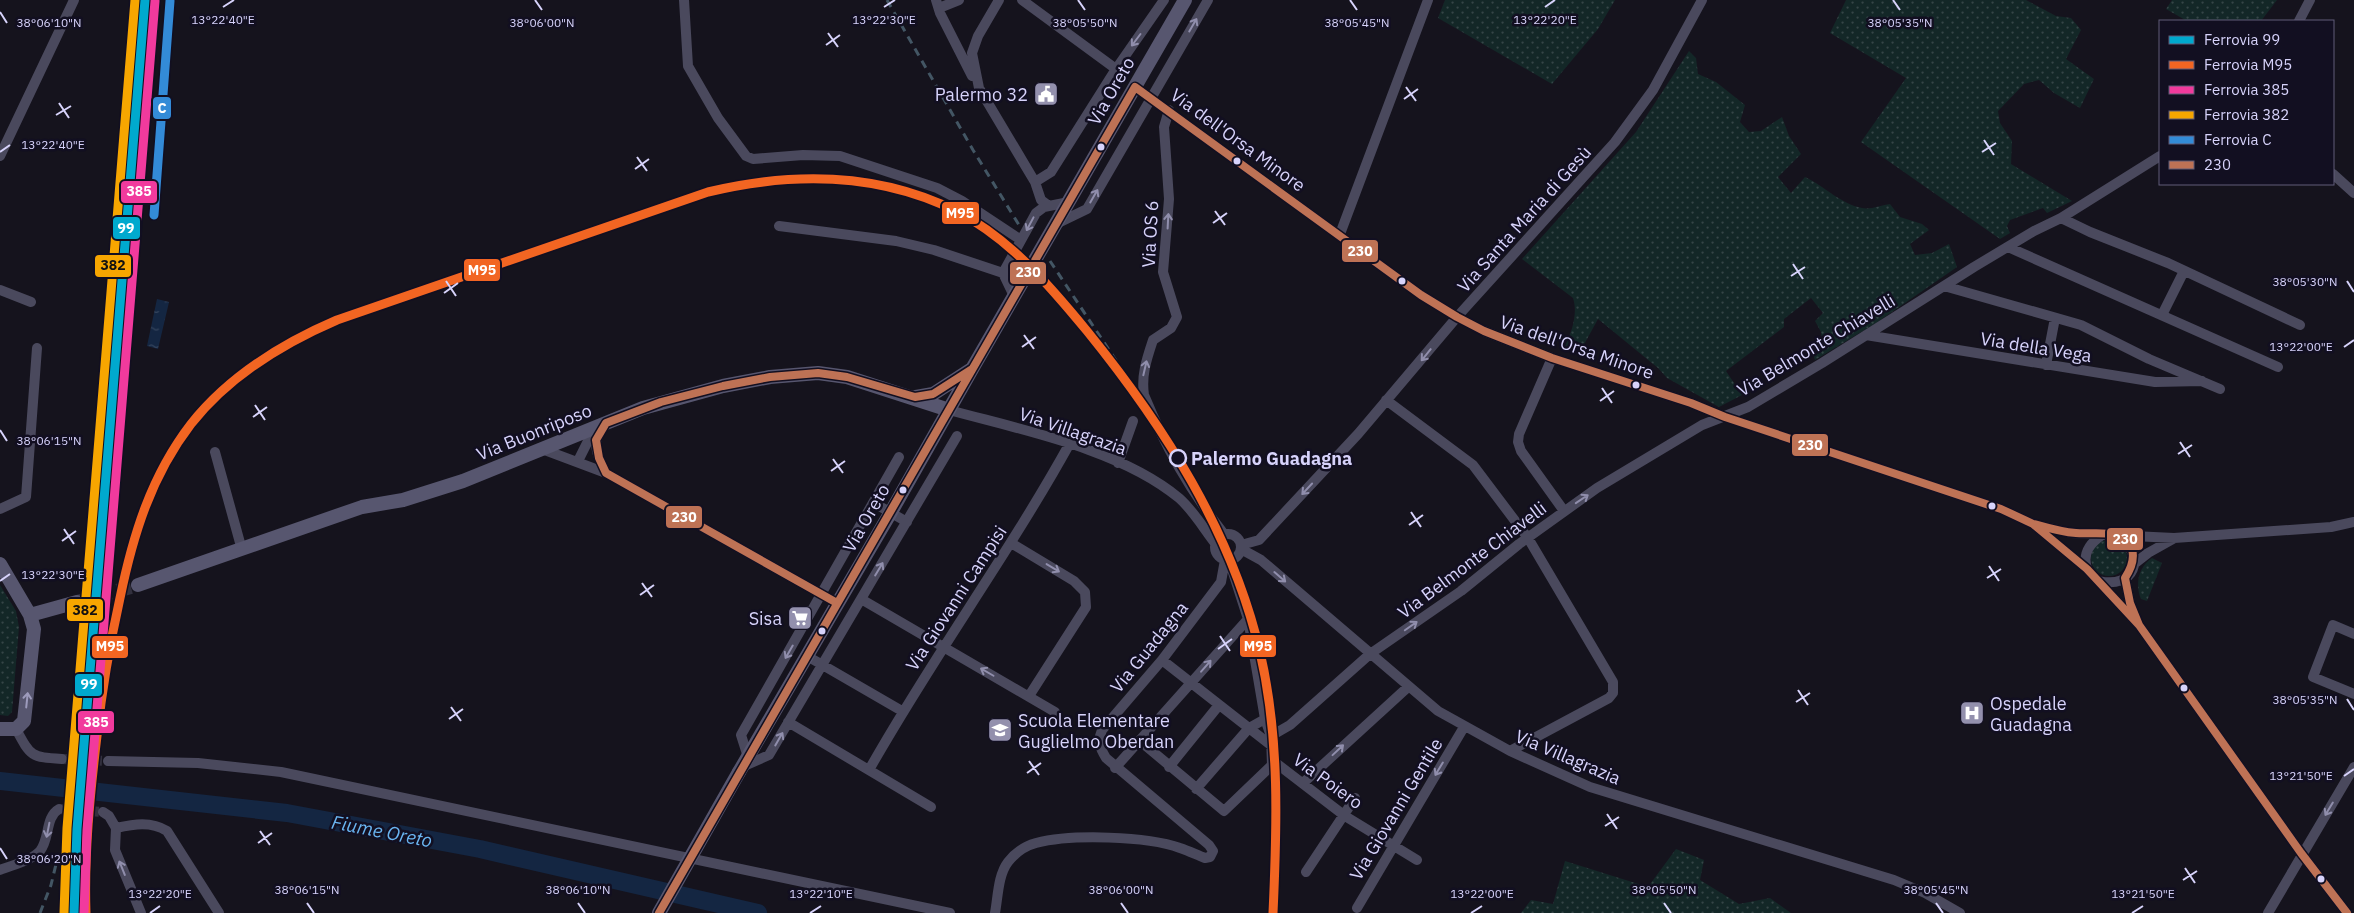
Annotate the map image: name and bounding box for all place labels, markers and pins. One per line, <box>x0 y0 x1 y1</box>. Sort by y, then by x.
public building icon: Palermo 32 <box>1033 81 1059 107</box>
place label: Palermo 32 <box>935 83 1028 106</box>
unlabelled marker <box>1096 142 1106 152</box>
unlabelled marker <box>1232 156 1242 166</box>
unlabelled marker <box>1397 276 1407 286</box>
unlabelled marker <box>1631 380 1641 390</box>
place label: Palermo Guadagna <box>1191 447 1352 470</box>
marker: Palermo Guadagna <box>1169 449 1187 467</box>
unlabelled marker <box>898 485 908 495</box>
unlabelled marker <box>1987 501 1997 511</box>
supermarket icon: Sisa <box>787 605 813 631</box>
place label: Sisa <box>749 607 782 630</box>
unlabelled marker <box>817 626 827 636</box>
unlabelled marker <box>2179 683 2189 693</box>
place label: Ospedale Guadagna <box>1990 692 2072 736</box>
hospital icon: Ospedale Guadagna <box>1959 700 1985 726</box>
place label: Scuola Elementare Guglielmo Oberdan <box>1018 709 1174 753</box>
school or university icon: Scuola Elementare Guglielmo Oberdan <box>987 717 1013 743</box>
unlabelled marker <box>2316 874 2326 884</box>

